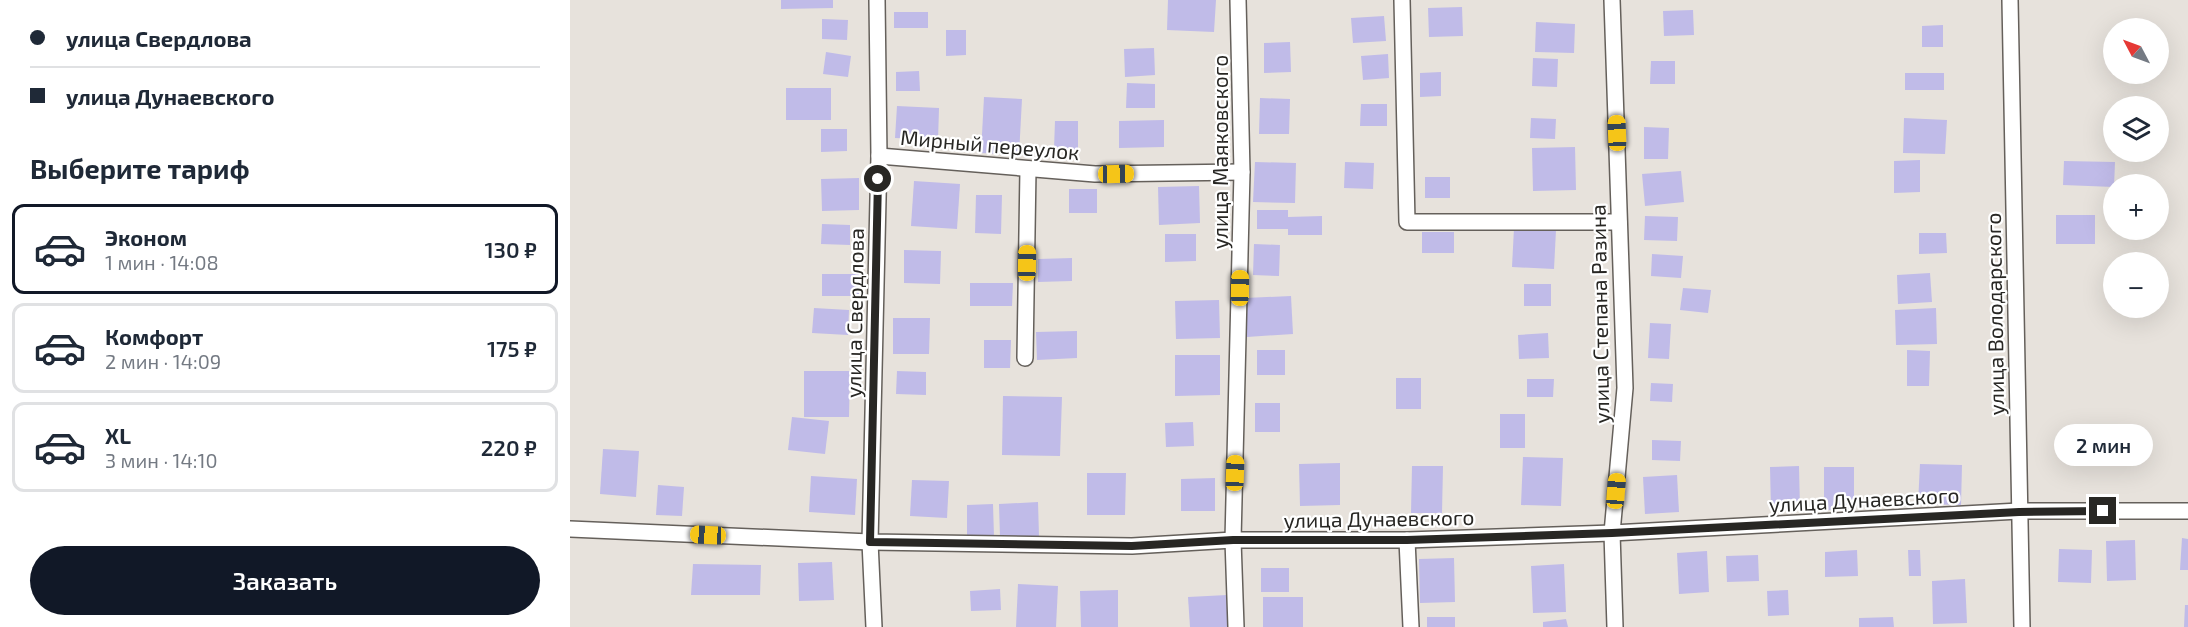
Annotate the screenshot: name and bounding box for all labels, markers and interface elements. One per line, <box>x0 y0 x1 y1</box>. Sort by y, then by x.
north arrow <box>2103 18 2169 84</box>
map controls <box>2103 18 2169 318</box>
text: улица Свердлова <box>66 25 252 51</box>
street label: улица Маяковского <box>1207 55 1233 249</box>
text: улица Дунаевского <box>66 83 274 109</box>
button: layers <box>2103 96 2169 162</box>
car <box>1607 115 1627 151</box>
street label: Мирный переулок <box>899 124 1081 165</box>
text: Выберите тариф <box>30 152 250 184</box>
route start <box>864 165 891 192</box>
car <box>1098 165 1134 183</box>
button: + <box>2103 174 2169 240</box>
street label: улица Степана Разина <box>1585 204 1614 424</box>
street label: улица Володарского <box>1980 212 2009 416</box>
icon: car <box>33 222 87 276</box>
text: Эконом <box>105 224 187 250</box>
street label: улица Свердлова <box>840 228 869 398</box>
text: 130 ₽ <box>484 236 537 262</box>
car <box>1018 245 1036 281</box>
text: 1 мин · 14:08 <box>105 250 219 274</box>
button: − <box>2103 252 2169 318</box>
car <box>1231 270 1249 306</box>
icon: car <box>33 321 87 375</box>
text: Комфорт <box>105 323 203 349</box>
text: 175 ₽ <box>487 335 537 361</box>
text: 2 мин · 14:09 <box>105 349 221 373</box>
icon: car <box>33 420 87 474</box>
text: XL <box>105 422 131 448</box>
callout: 2 мин <box>2054 424 2152 466</box>
text: 2 мин <box>2076 433 2131 457</box>
text: 220 ₽ <box>481 434 537 460</box>
text: 3 мин · 14:10 <box>105 448 218 472</box>
car <box>1225 455 1245 491</box>
car <box>1605 472 1627 510</box>
street label: улица Дунаевского <box>1768 482 1960 517</box>
route end <box>2089 497 2116 524</box>
street label: улица Дунаевского <box>1283 504 1475 533</box>
car <box>690 525 726 545</box>
button: Заказать <box>30 546 540 615</box>

